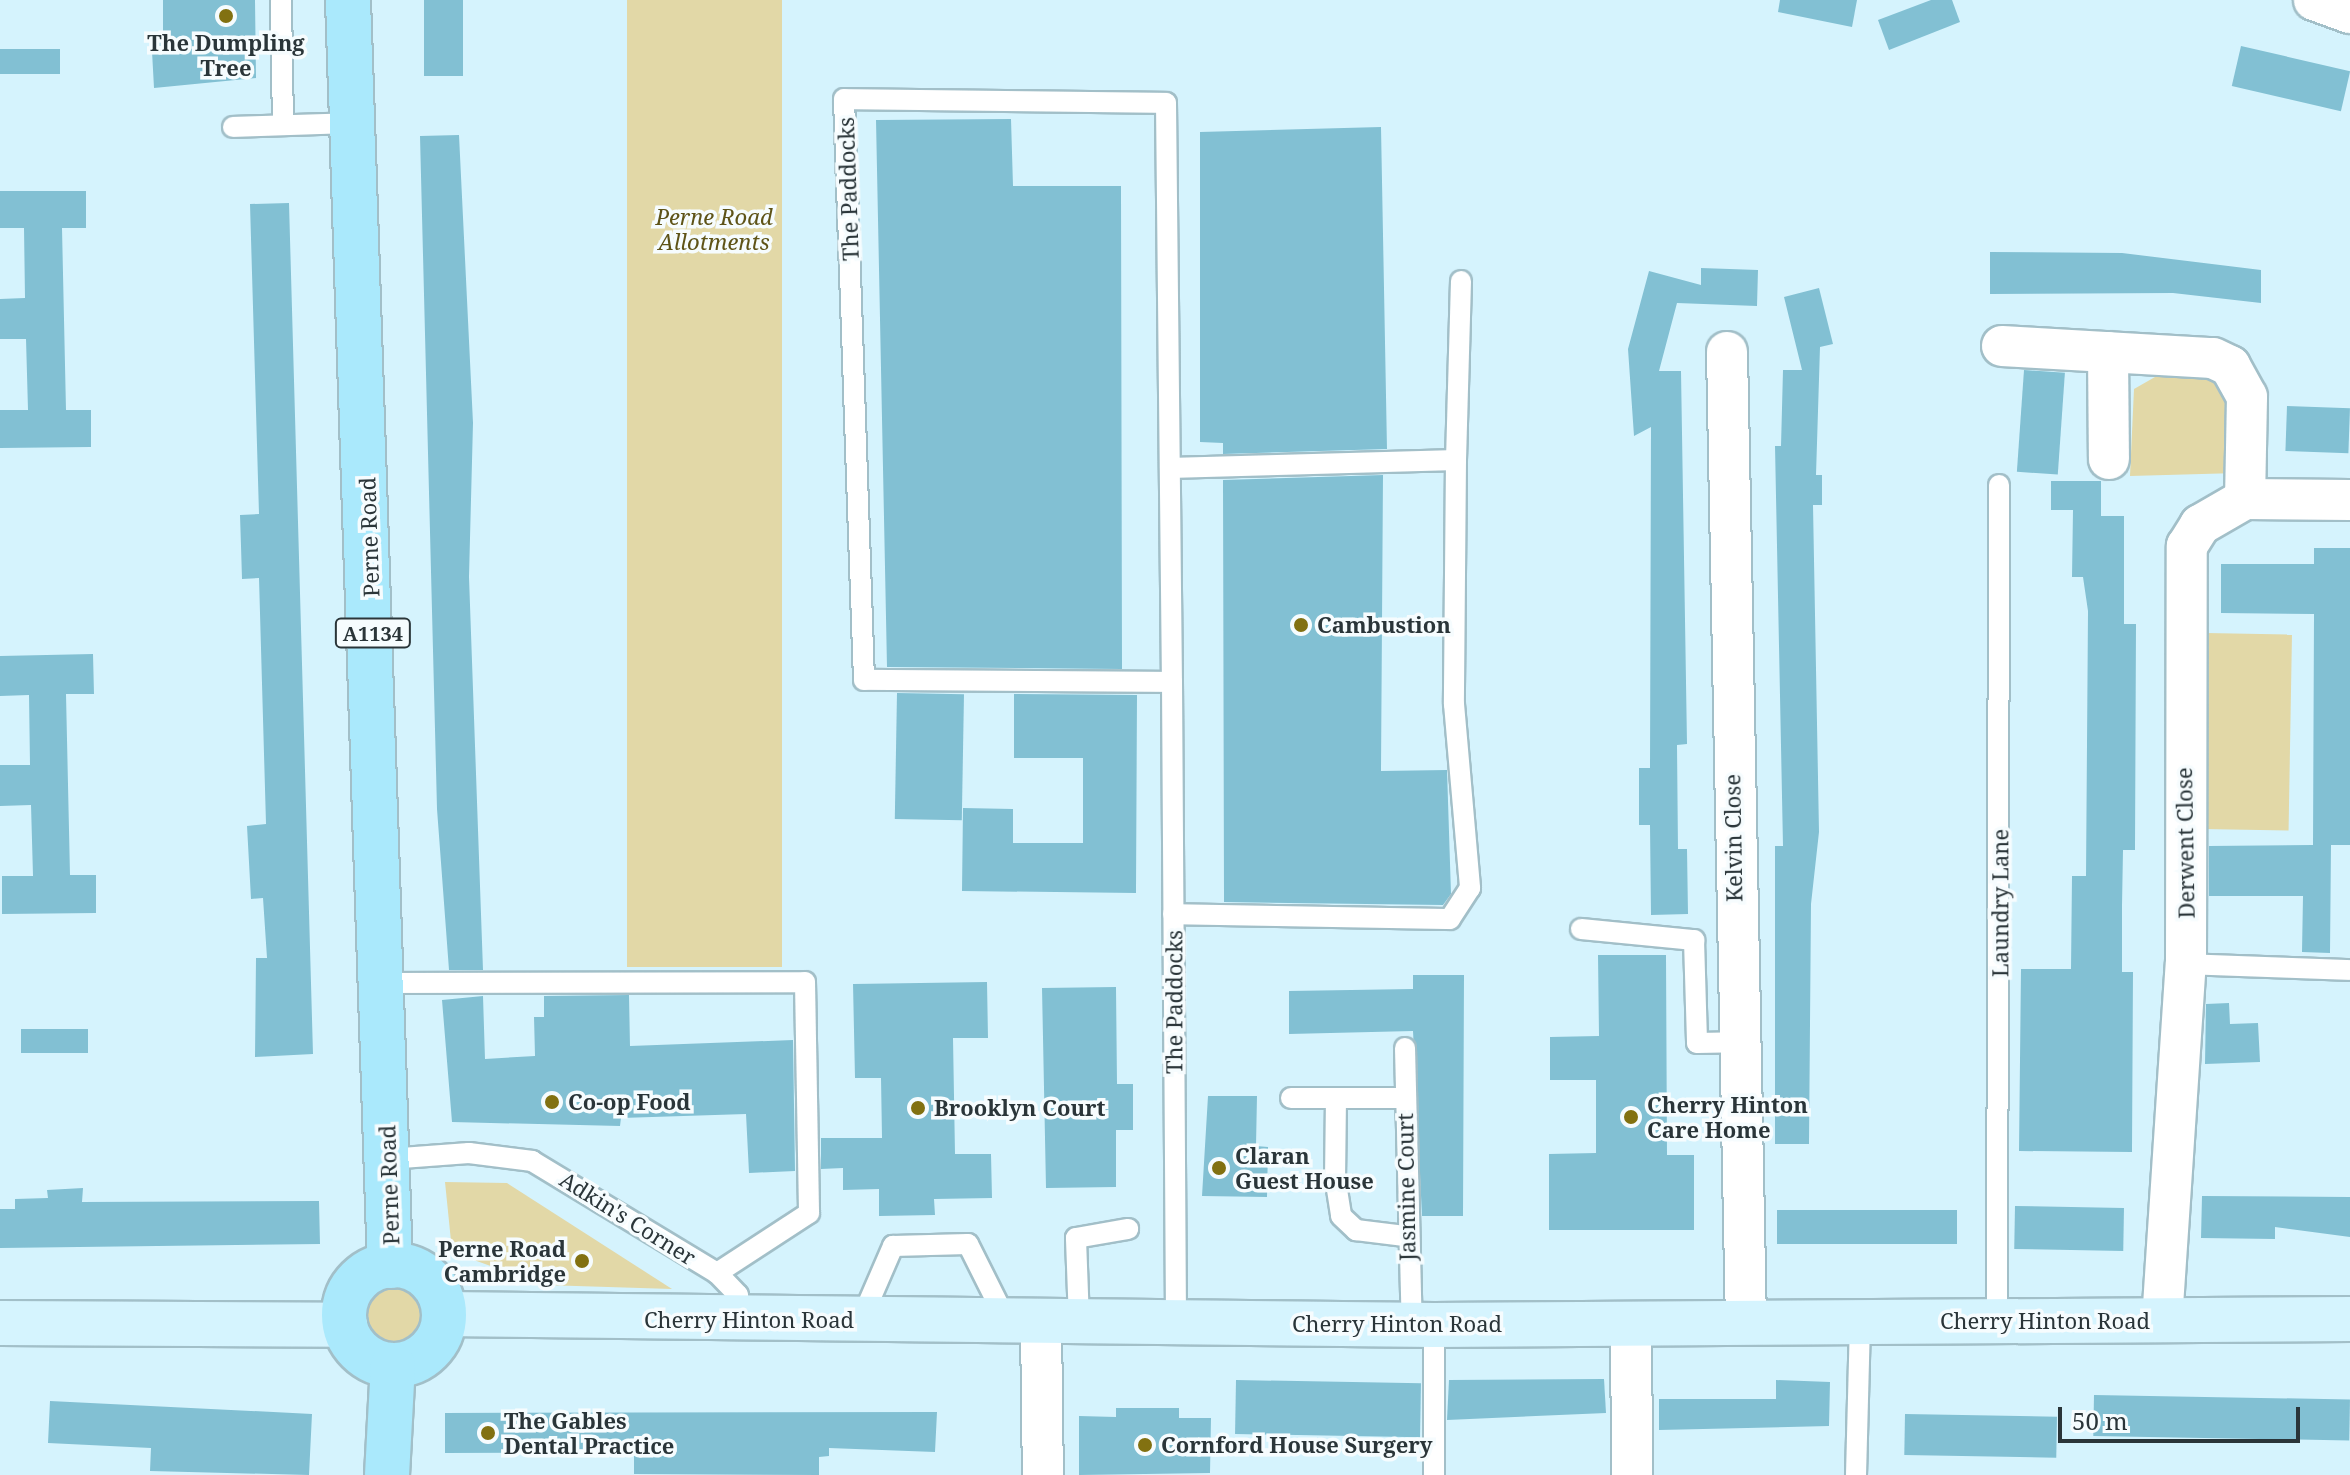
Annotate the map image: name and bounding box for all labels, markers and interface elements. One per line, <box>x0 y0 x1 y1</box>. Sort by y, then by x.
marker: The Dumpling Tree <box>217 7 235 25</box>
place label: The Dumpling Tree <box>147 29 305 80</box>
street label: The Paddocks <box>832 117 864 261</box>
park label: Perne Road Allotments <box>655 203 773 254</box>
street label: Perne Road <box>354 477 384 597</box>
place label: Cambustion <box>1317 612 1451 638</box>
marker: Cambustion <box>1292 616 1310 634</box>
road number: A1134 <box>333 617 413 649</box>
street label: Derwent Close <box>2170 767 2200 919</box>
street label: Kelvin Close <box>1719 774 1747 902</box>
street label: Laundry Lane <box>1987 829 2013 977</box>
street label: The Paddocks <box>1161 930 1187 1074</box>
place label: Co-op Food <box>568 1089 691 1115</box>
place label: Cherry Hinton Care Home <box>1647 1091 1808 1142</box>
marker: Co-op Food <box>543 1093 561 1111</box>
place label: Brooklyn Court <box>934 1095 1106 1121</box>
marker: Brooklyn Court <box>909 1099 927 1117</box>
marker: Cherry Hinton Care Home <box>1622 1108 1640 1126</box>
street label: Jasmine Court <box>1392 1113 1420 1261</box>
street label: Perne Road <box>374 1125 404 1245</box>
place label: Claran Guest House <box>1235 1142 1374 1194</box>
marker: Claran Guest House <box>1210 1159 1228 1177</box>
street label: Adkin's Corner <box>555 1166 701 1270</box>
place label: Perne Road Cambridge <box>438 1235 566 1286</box>
marker: Perne Road Cambridge <box>573 1252 591 1270</box>
street label: Cherry Hinton Road <box>644 1307 854 1333</box>
street label: Cherry Hinton Road <box>1940 1308 2150 1334</box>
street label: Cherry Hinton Road <box>1292 1311 1502 1337</box>
scale bar <box>2062 1391 2304 1441</box>
text: 50 m <box>2072 1404 2128 1437</box>
place label: The Gables Dental Practice <box>504 1407 674 1458</box>
marker: The Gables Dental Practice <box>479 1424 497 1442</box>
place label: Cornford House Surgery <box>1161 1432 1433 1458</box>
marker: Cornford House Surgery <box>1136 1436 1154 1454</box>

